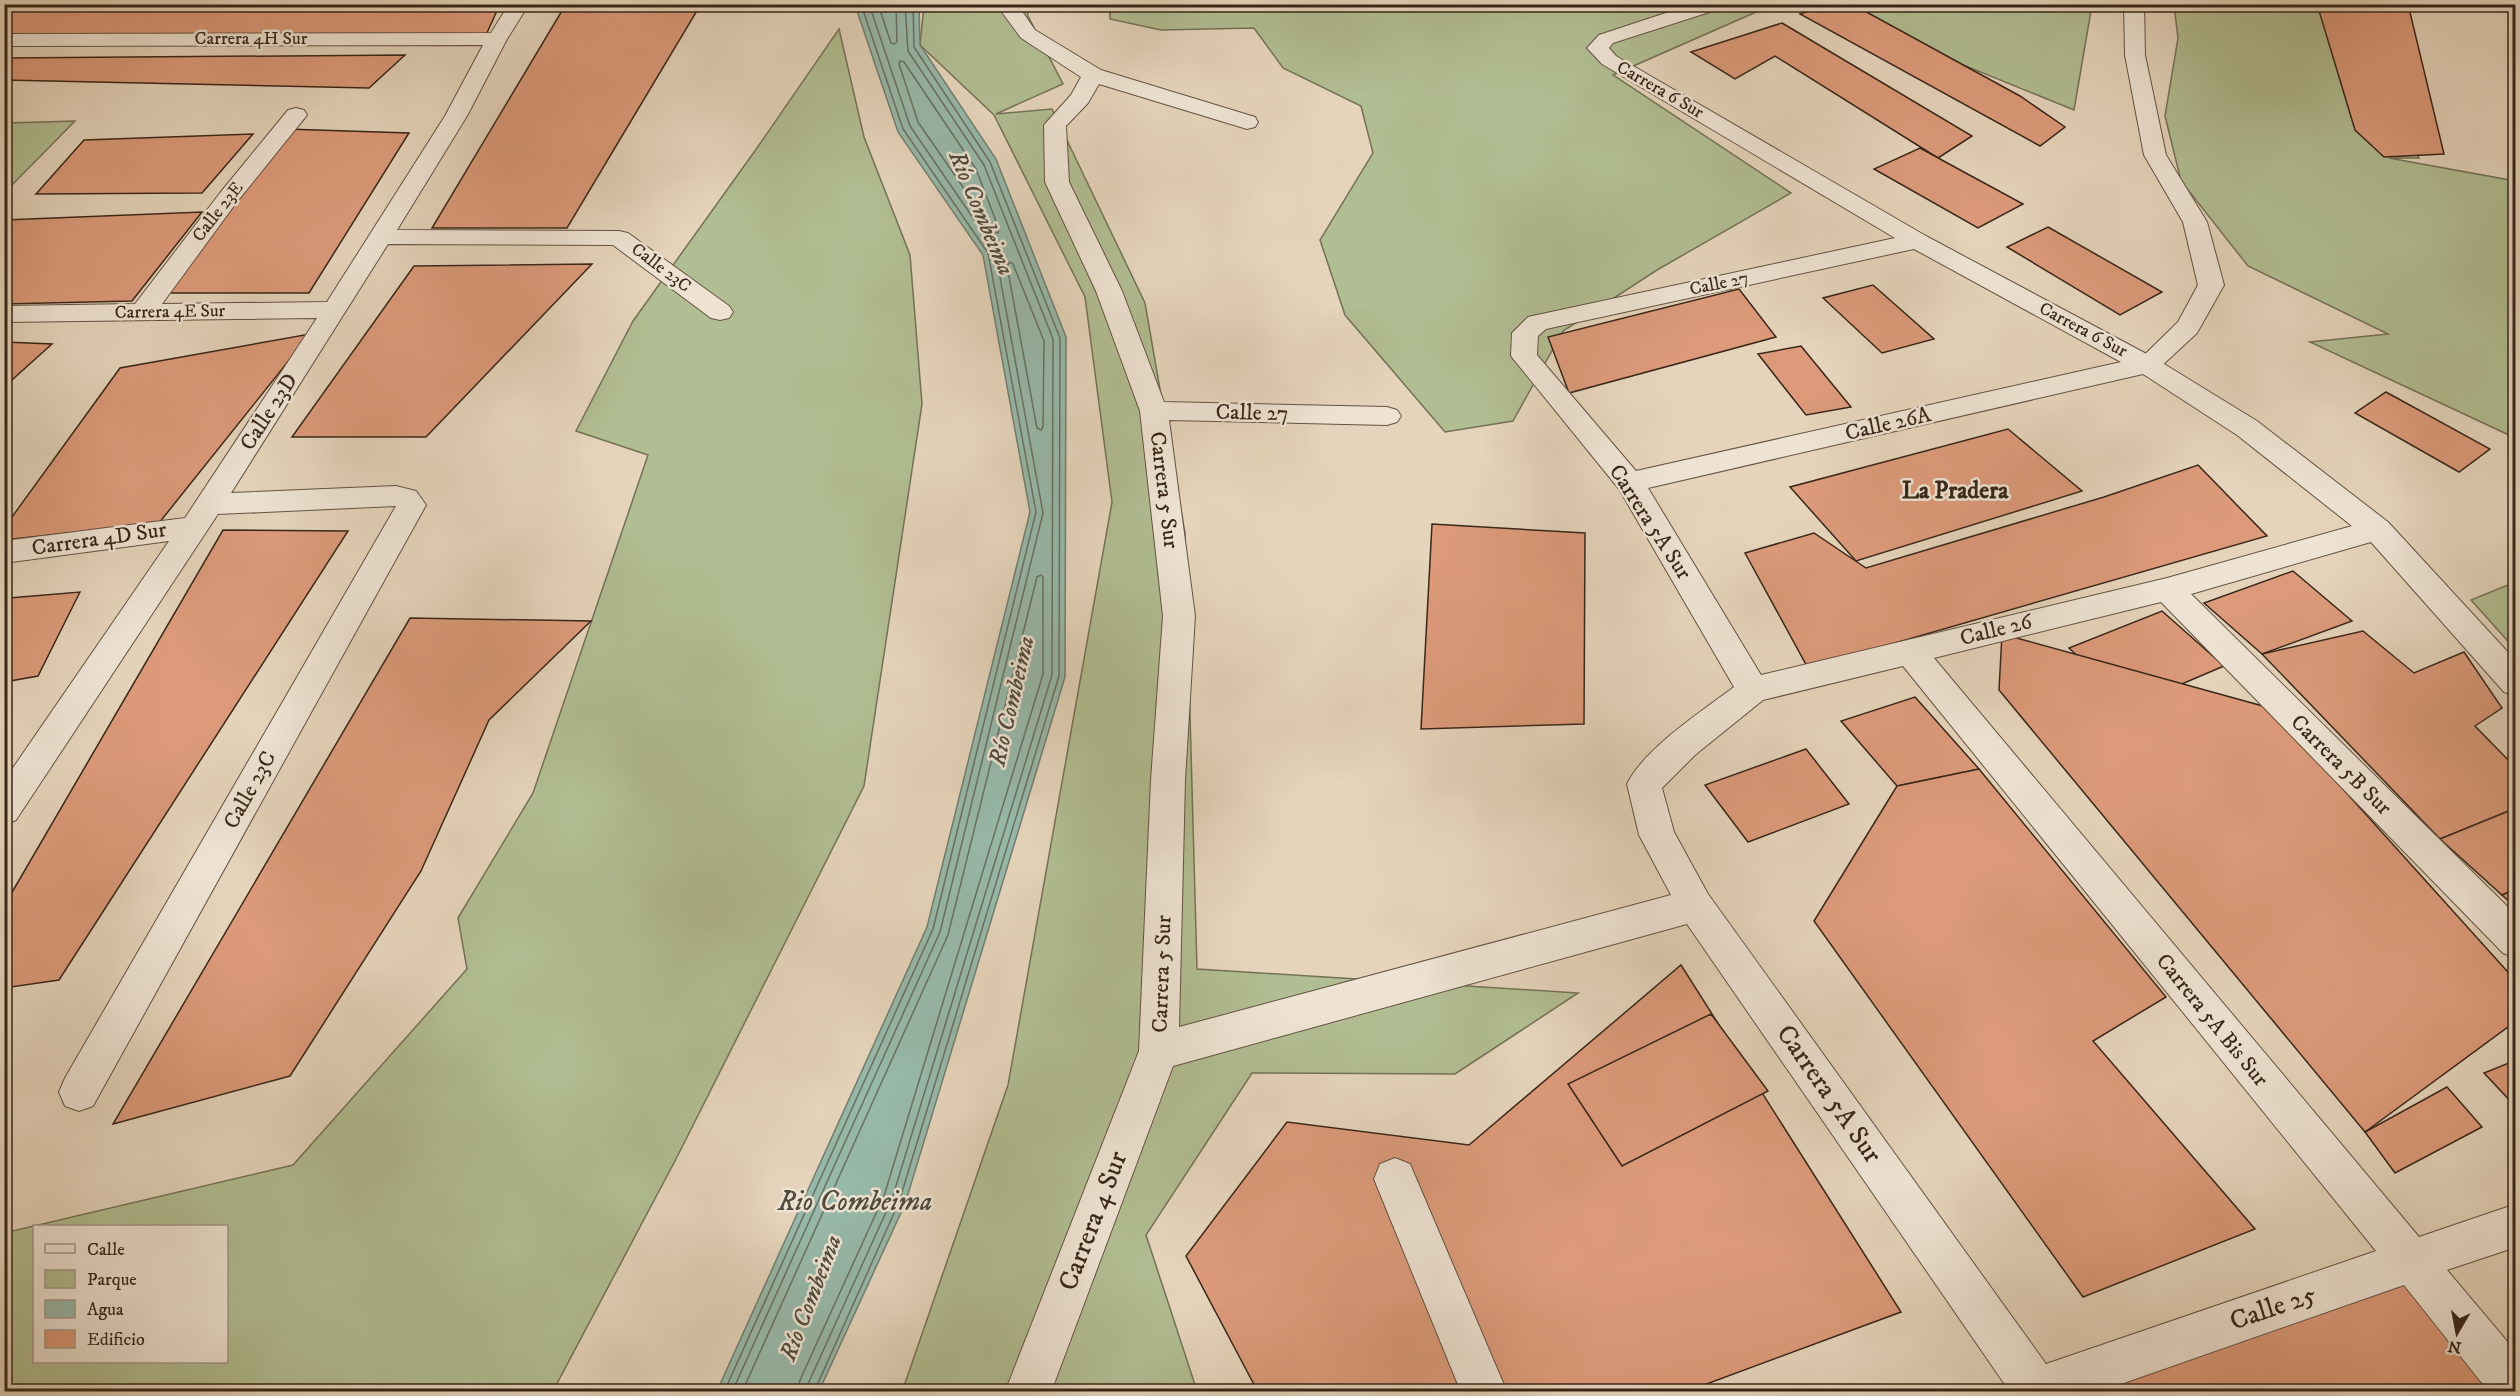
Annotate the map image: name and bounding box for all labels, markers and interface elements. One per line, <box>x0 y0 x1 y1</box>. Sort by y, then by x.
street label: Carrera 4H Sur <box>195 28 308 50</box>
street label: Carrera 6 Sur <box>1613 56 1708 124</box>
water label: Río Combeima <box>941 145 1021 280</box>
street label: Calle 23E <box>188 177 248 246</box>
street label: Calle 23C <box>627 238 695 298</box>
street label: Calle 27 <box>1688 267 1750 301</box>
street label: Carrera 6 Sur <box>2035 298 2131 363</box>
street label: Carrera 4E Sur <box>115 300 226 324</box>
street label: Calle 23D <box>234 368 304 456</box>
street label: Calle 27 <box>1215 399 1289 427</box>
street label: Calle 26A <box>1842 401 1934 447</box>
street label: Carrera 5 Sur <box>1143 430 1185 551</box>
street label: Carrera 5A Sur <box>1603 459 1698 585</box>
district label: La Pradera <box>1902 476 2009 506</box>
street label: Carrera 4D Sur <box>30 516 169 562</box>
street label: Calle 26 <box>1957 608 2036 652</box>
water label: Río Combeima <box>982 633 1042 770</box>
street label: Carrera 5B Sur <box>2285 709 2398 822</box>
street label: Calle 23C <box>218 746 282 834</box>
street label: Carrera 5 Sur <box>1146 914 1178 1033</box>
street label: Carrera 5A Bis Sur <box>2150 948 2274 1093</box>
street label: Carrera 5A Sur <box>1769 1018 1889 1170</box>
street label: Carrera 4 Sur <box>1051 1146 1135 1296</box>
water label: Rio Combeima <box>777 1184 932 1219</box>
legend <box>33 1225 228 1363</box>
water label: Río Combeima <box>773 1231 849 1366</box>
text: Calle <box>87 1239 125 1261</box>
text: Parque <box>87 1269 137 1291</box>
street label: Calle 25 <box>2225 1277 2321 1339</box>
text: Agua <box>87 1299 124 1321</box>
north arrow <box>2427 1303 2487 1363</box>
text: Edificio <box>87 1329 145 1351</box>
text: N <box>2446 1336 2463 1358</box>

